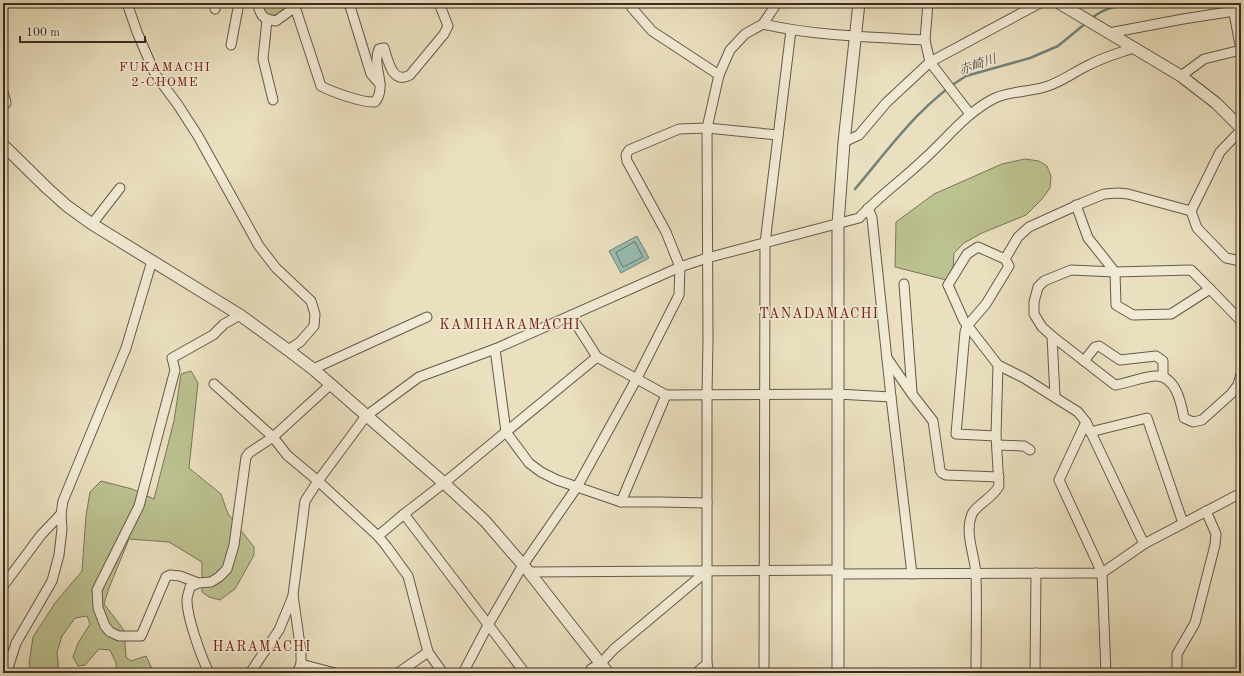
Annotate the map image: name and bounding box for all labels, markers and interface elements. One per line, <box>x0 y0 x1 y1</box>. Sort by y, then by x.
scale bar <box>20 18 145 44</box>
text: 100 m <box>26 27 60 39</box>
water label: 赤崎川 <box>957 51 1000 78</box>
district label: FUKAMACHI 2-CHOME <box>119 61 211 89</box>
district label: TANADAMACHI <box>759 307 879 321</box>
district label: KAMIHARAMACHI <box>439 318 581 332</box>
district label: HARAMACHI <box>212 640 312 654</box>

